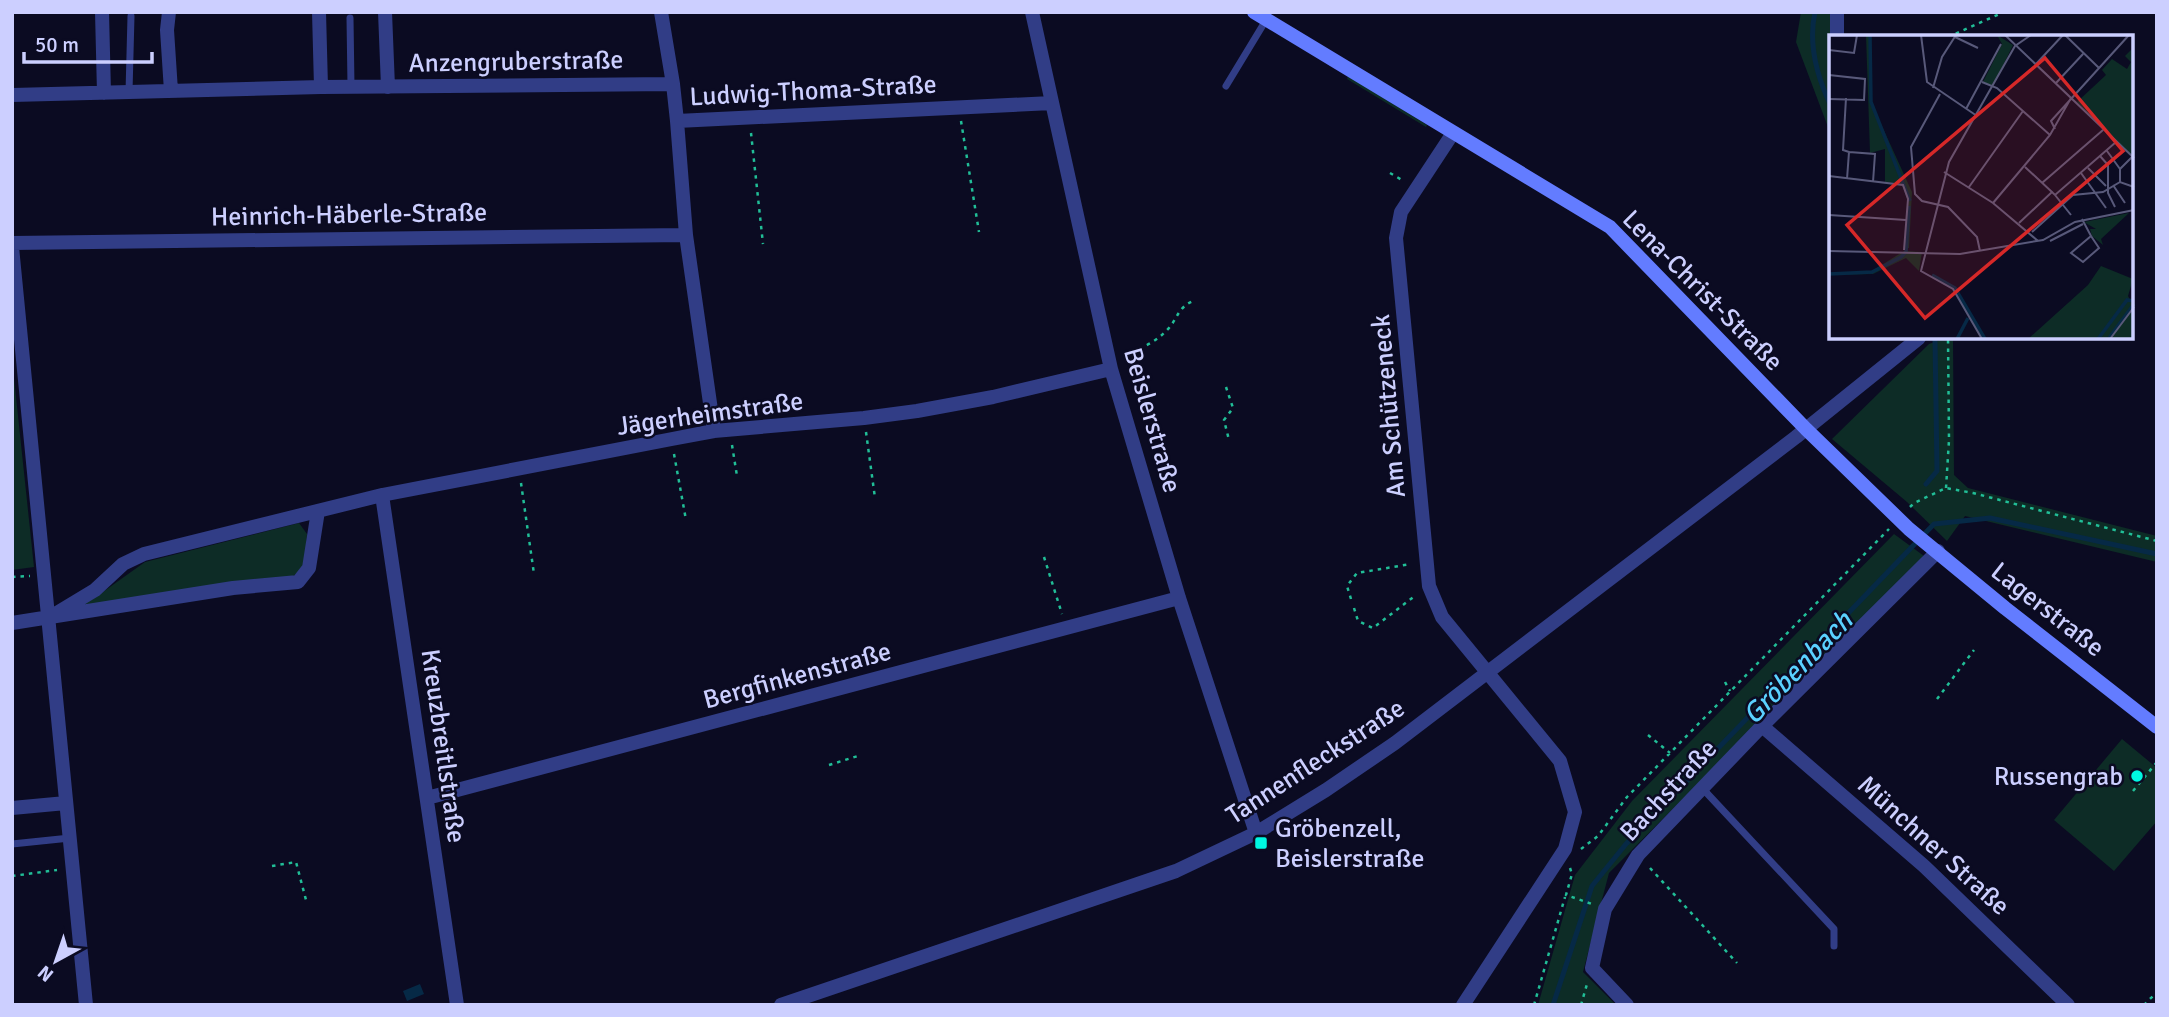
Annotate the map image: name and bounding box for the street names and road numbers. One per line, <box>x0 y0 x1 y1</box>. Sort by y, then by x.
street label: Anzengruberstraße <box>408 44 624 80</box>
street label: Ludwig-Thoma-Straße <box>689 69 937 113</box>
street label: Heinrich-Häberle-Straße <box>211 197 487 233</box>
street label: Lena-Christ-Straße <box>1615 204 1789 378</box>
street label: Am Schützeneck <box>1365 313 1413 499</box>
street label: Beislerstraße <box>1116 344 1188 497</box>
street label: Jägerheimstraße <box>615 385 805 443</box>
street label: Lagerstraße <box>1984 556 2110 664</box>
street label: Bergfinkenstraße <box>700 636 895 716</box>
street label: Kreuzbreitlstraße <box>414 647 472 845</box>
street label: Tannenfleckstraße <box>1220 692 1411 831</box>
street label: Bachstraße <box>1614 733 1724 848</box>
street label: Münchner Straße <box>1851 769 2016 922</box>

